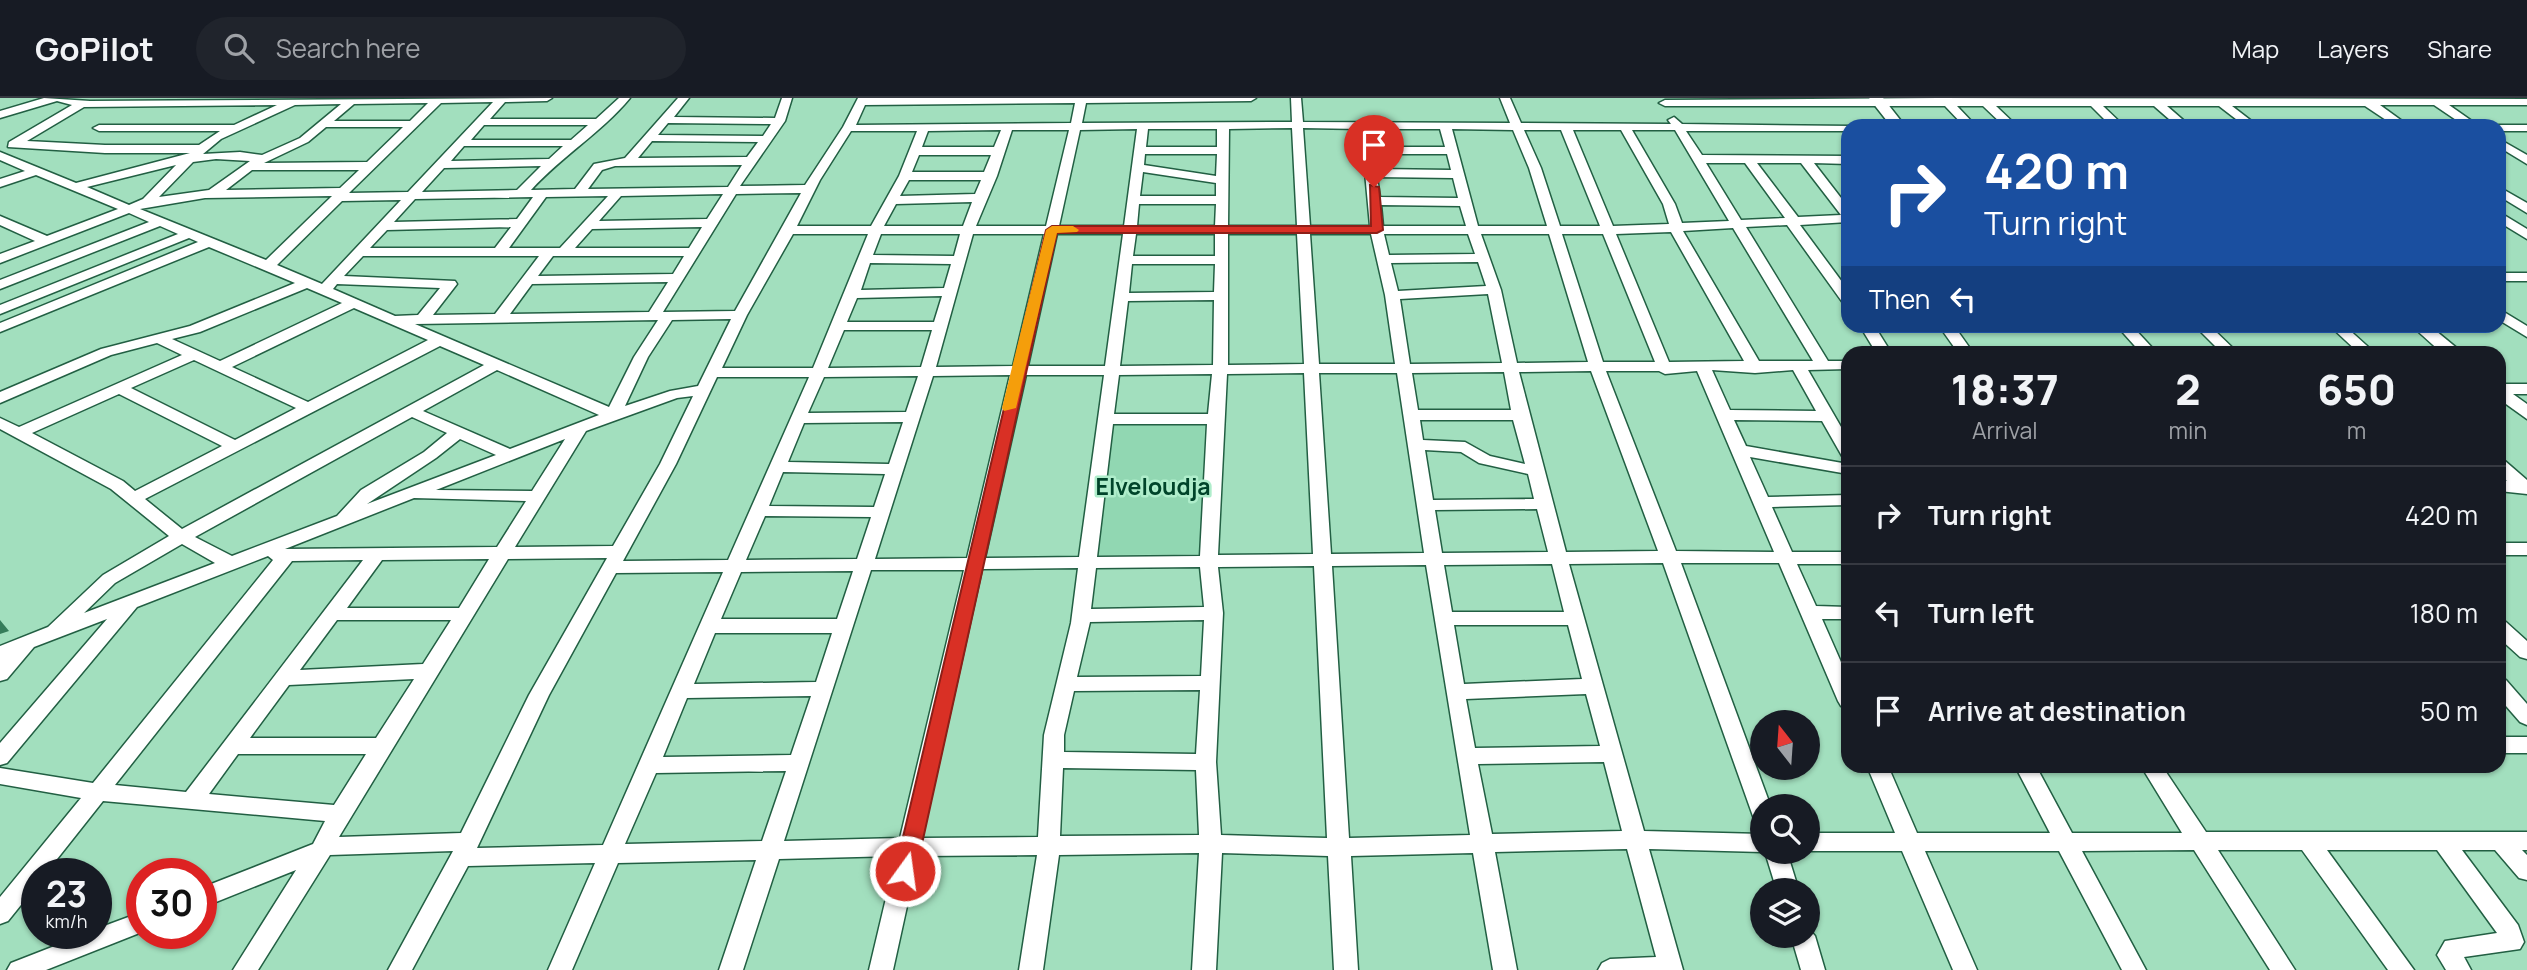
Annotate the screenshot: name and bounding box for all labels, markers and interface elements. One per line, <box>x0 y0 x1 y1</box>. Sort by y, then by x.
search box <box>196 17 686 80</box>
text: GoPilot <box>35 26 154 71</box>
icon: search <box>220 29 258 67</box>
text: Search here <box>276 30 420 66</box>
text: Map <box>2232 32 2279 65</box>
text: Layers <box>2317 32 2389 65</box>
text: Share <box>2427 32 2492 65</box>
pin <box>1344 115 1404 187</box>
icon: arrive <box>1355 126 1393 164</box>
text: 420 m <box>1984 137 2129 204</box>
icon: right <box>1869 147 1960 238</box>
text: Turn right <box>1984 201 2127 245</box>
icon: left <box>1944 280 1982 318</box>
text: Then <box>1869 281 1930 317</box>
text: 18:37 <box>1951 360 2059 418</box>
text: 2 <box>2175 360 2201 418</box>
text: 650 <box>2317 360 2396 418</box>
text: Arrival <box>1972 414 2038 446</box>
text: min <box>2169 414 2207 446</box>
text: m <box>2347 414 2366 446</box>
district label: Elveloudja <box>1095 470 1211 502</box>
icon: right <box>1869 496 1907 534</box>
text: Turn right <box>1928 497 2052 533</box>
text: 420 m <box>2405 497 2478 533</box>
icon: left <box>1869 594 1907 632</box>
text: Turn left <box>1928 595 2035 631</box>
text: 180 m <box>2410 595 2478 631</box>
icon: arrive <box>1869 692 1907 730</box>
text: Arrive at destination <box>1928 693 2186 729</box>
text: 50 m <box>2420 693 2478 729</box>
north arrow <box>1750 710 1820 780</box>
map controls <box>1750 710 1820 948</box>
button: search <box>1750 794 1820 864</box>
position arrow <box>868 834 942 908</box>
speed limit sign: 30 <box>126 858 217 949</box>
text: 23 <box>46 870 87 918</box>
button: layers <box>1750 878 1820 948</box>
text: km/h <box>46 909 87 933</box>

